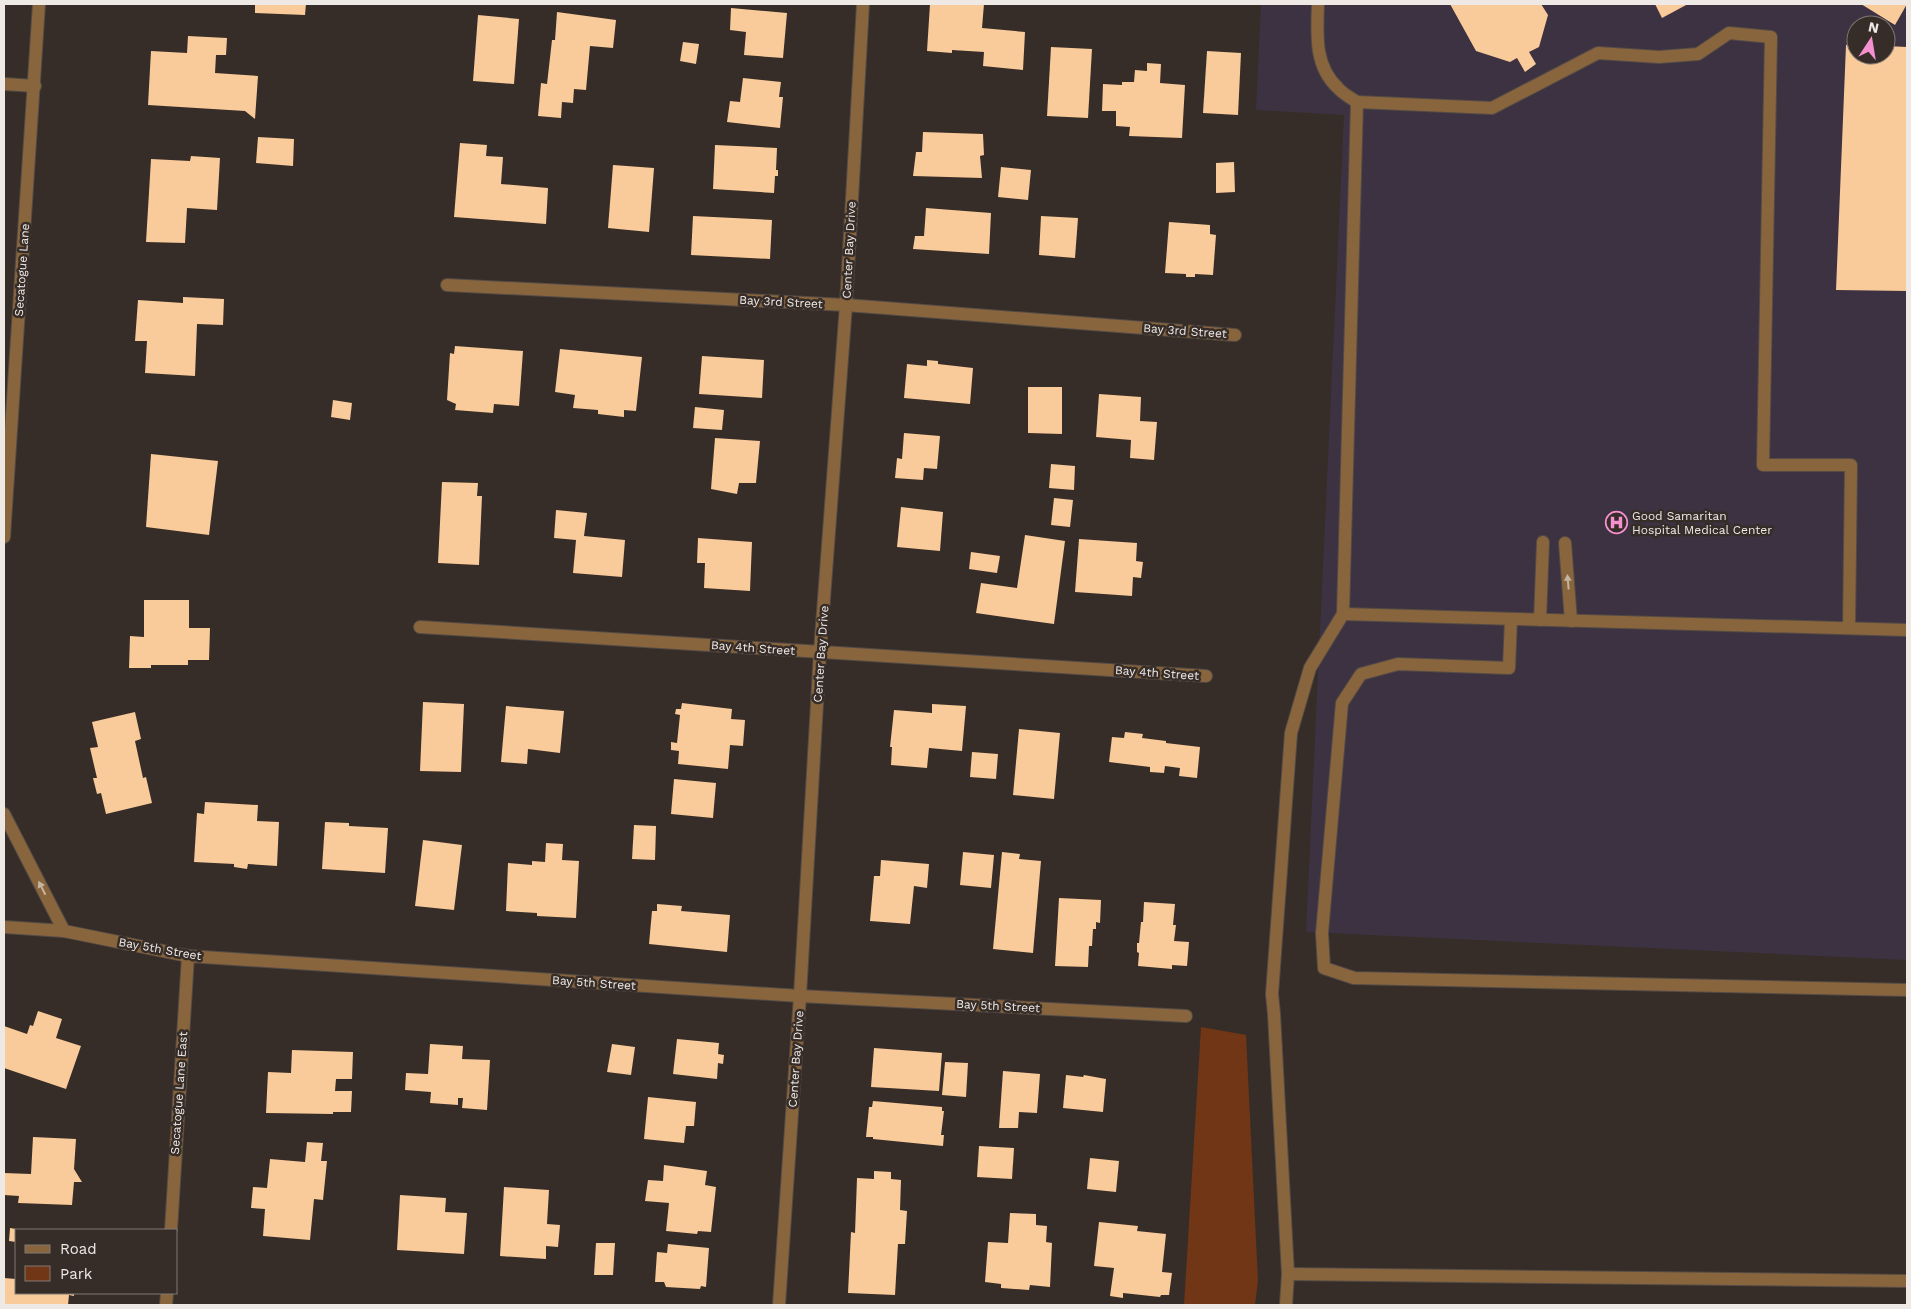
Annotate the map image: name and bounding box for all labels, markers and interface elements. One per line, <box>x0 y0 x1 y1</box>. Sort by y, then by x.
north arrow <box>1846 15 1896 65</box>
text: N <box>1867 18 1880 36</box>
street label: Center Bay Drive <box>839 201 859 299</box>
street label: Secatogue Lane <box>12 223 32 317</box>
street label: Bay 3rd Street <box>739 293 823 311</box>
street label: Bay 3rd Street <box>1143 321 1227 341</box>
place label: Good Samaritan Hospital Medical Center <box>1632 509 1772 537</box>
hospital icon: Good Samaritan Hospital Medical Center <box>1604 511 1628 535</box>
one-way arrow <box>1564 574 1572 590</box>
street label: Center Bay Drive <box>811 605 831 703</box>
street label: Bay 4th Street <box>710 638 796 658</box>
street label: Bay 4th Street <box>1114 663 1200 683</box>
one-way arrow <box>38 880 46 895</box>
street label: Bay 5th Street <box>117 935 203 963</box>
street label: Bay 5th Street <box>552 973 636 993</box>
street label: Bay 5th Street <box>956 997 1040 1015</box>
street label: Center Bay Drive <box>786 1010 806 1108</box>
street label: Secatogue Lane East <box>168 1031 190 1155</box>
legend <box>15 1229 178 1294</box>
text: Road <box>60 1240 97 1258</box>
text: Park <box>60 1265 93 1283</box>

